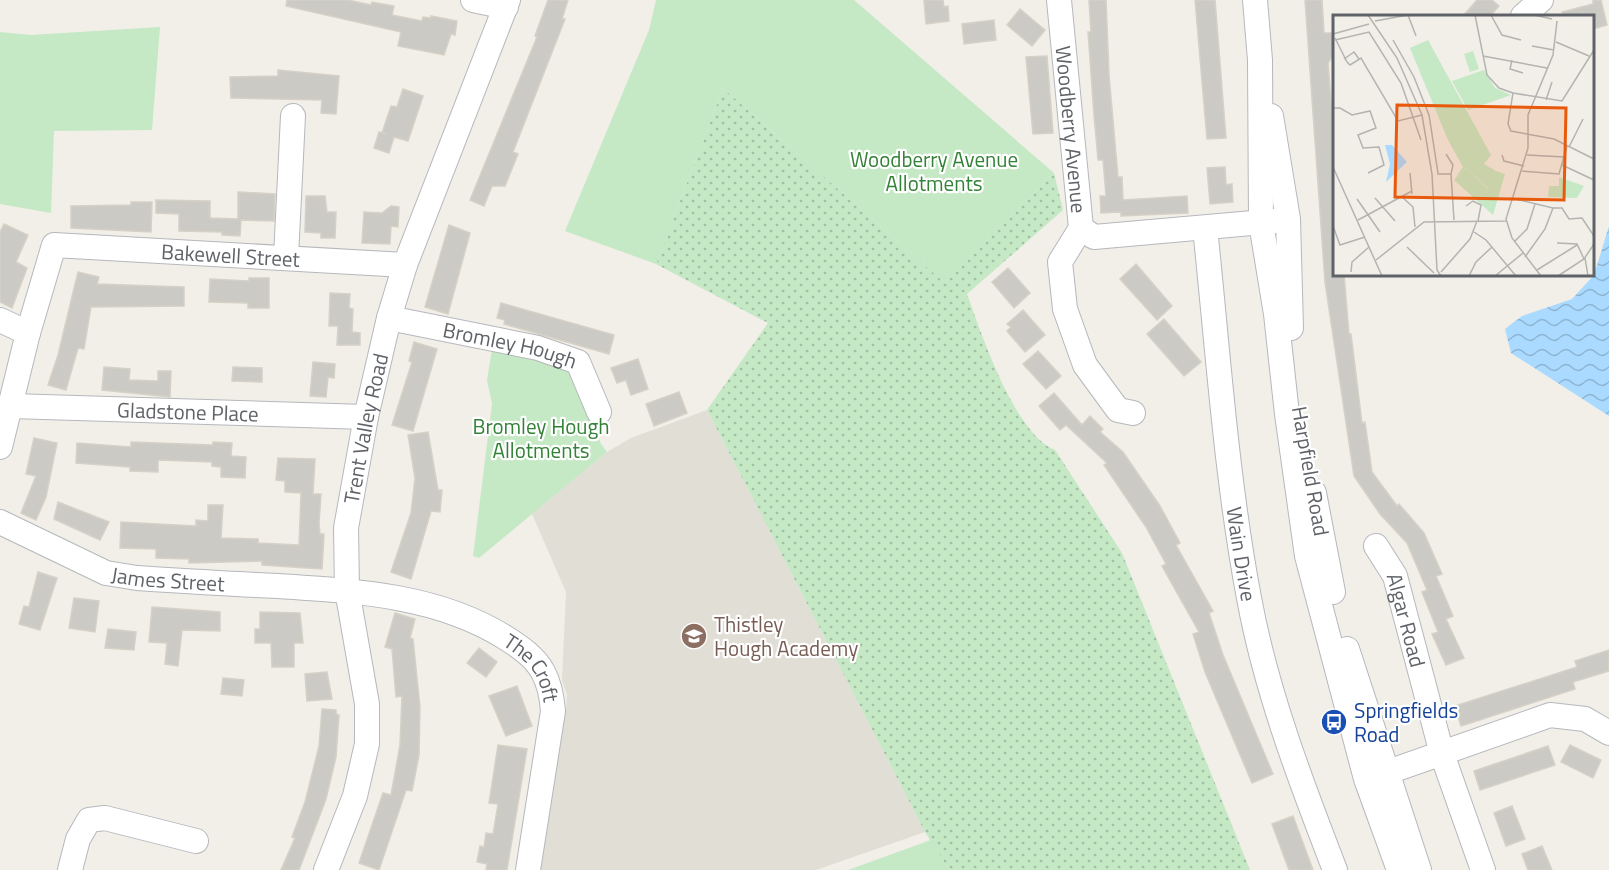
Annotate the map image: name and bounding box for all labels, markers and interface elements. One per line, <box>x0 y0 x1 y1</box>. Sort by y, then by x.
inset map <box>1333 15 1594 276</box>
street label: Woodberry Avenue <box>1047 44 1095 215</box>
park label: Woodberry Avenue Allotments <box>850 143 1018 199</box>
street label: Bakewell Street <box>160 235 301 275</box>
street label: Bromley Hough <box>440 313 582 377</box>
street label: Trent Valley Road <box>335 350 396 506</box>
street label: Gladstone Place <box>117 393 259 430</box>
street label: Harpfield Road <box>1284 404 1338 538</box>
park label: Bromley Hough Allotments <box>472 410 610 466</box>
street label: Wain Drive <box>1218 505 1265 604</box>
street label: James Street <box>109 558 226 599</box>
street label: Algar Road <box>1379 569 1434 671</box>
place label: Thistley Hough Academy <box>714 608 858 664</box>
school or university icon: Thistley Hough Academy <box>679 621 709 651</box>
street label: The Croft <box>498 625 568 705</box>
place label: Springfields Road <box>1354 694 1458 750</box>
bus stop icon: Springfields Road <box>1319 707 1349 737</box>

